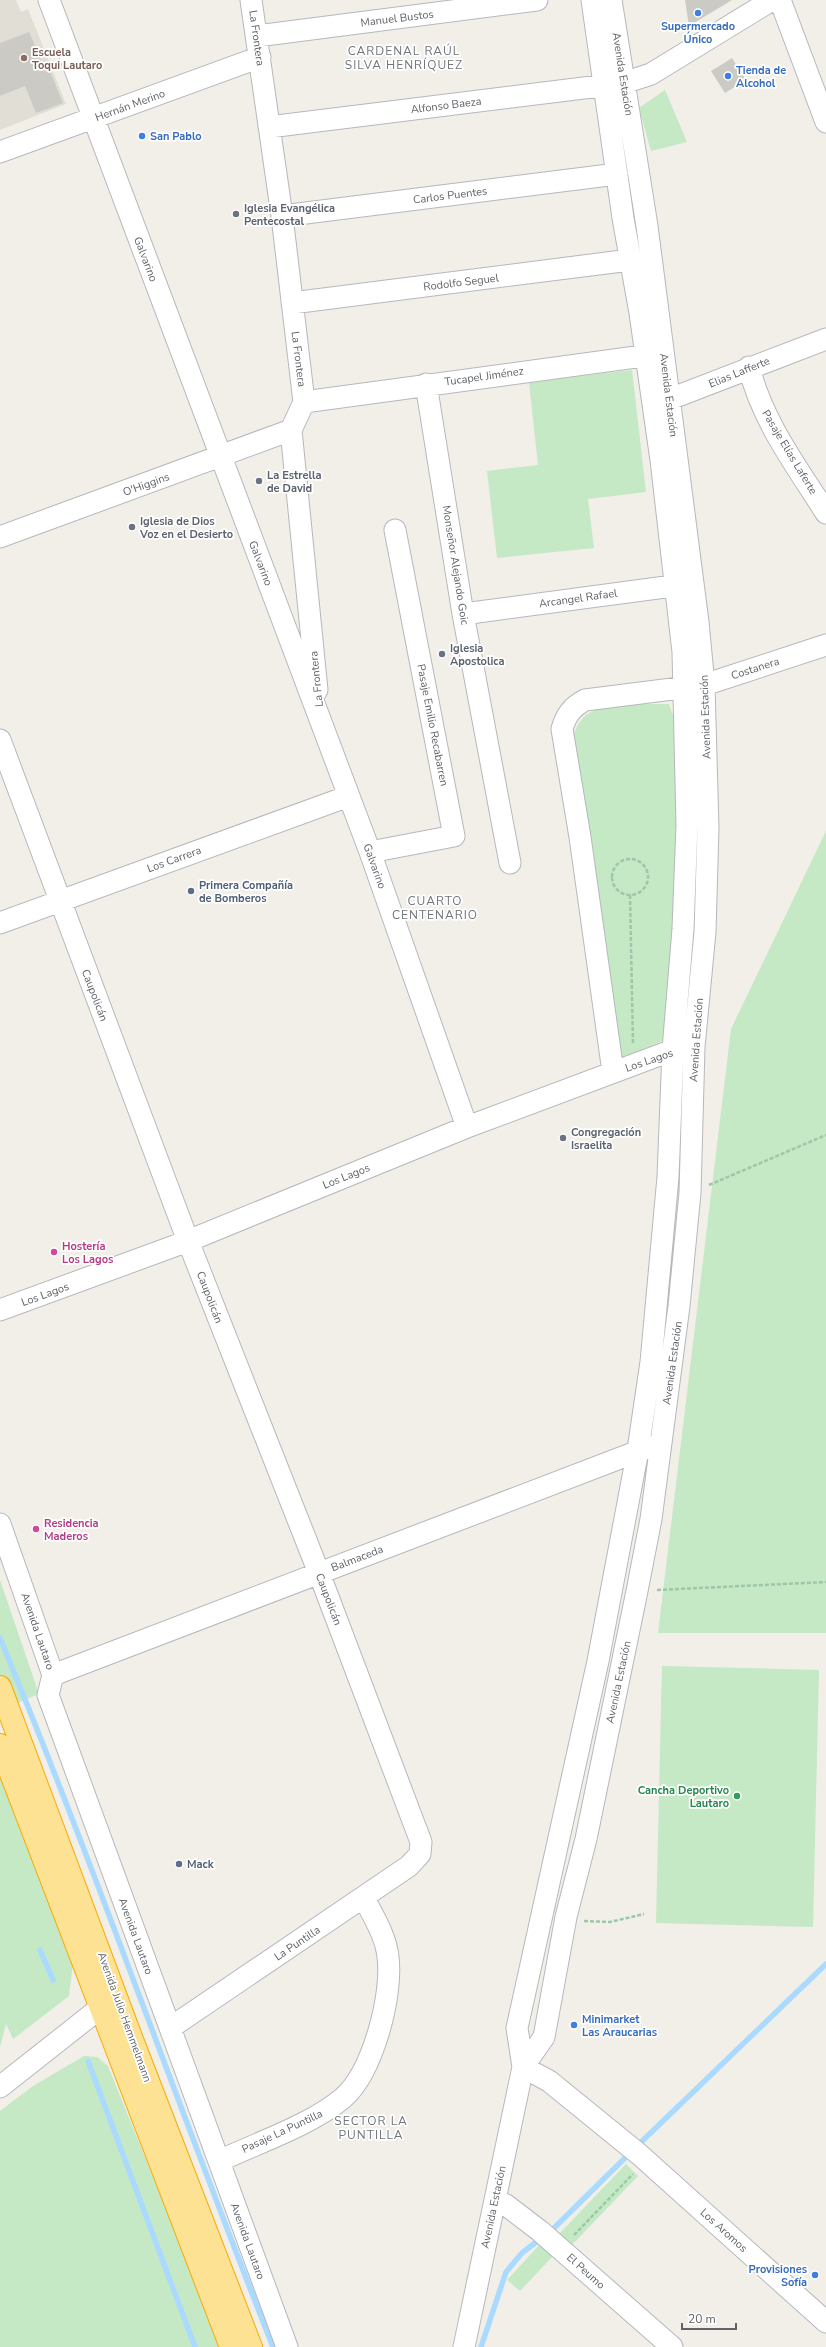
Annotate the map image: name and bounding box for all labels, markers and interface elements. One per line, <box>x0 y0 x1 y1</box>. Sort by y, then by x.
street label: Manuel Bustos <box>360 7 435 30</box>
marker: Supermercado Único <box>693 8 703 18</box>
street label: La Frontera <box>245 9 268 67</box>
place label: Supermercado Único <box>661 19 735 47</box>
street label: Avenida Estación <box>609 31 637 117</box>
district label: CARDENAL RAÚL SILVA HENRÍQUEZ <box>345 43 463 73</box>
place label: Escuela Toqui Lautaro <box>32 45 102 73</box>
marker: Escuela Toqui Lautaro <box>19 53 29 63</box>
place label: Tienda de Alcohol <box>736 63 786 91</box>
marker: Tienda de Alcohol <box>723 71 733 81</box>
street label: Hernán Merino <box>93 86 167 125</box>
street label: Alfonso Baeza <box>410 94 483 117</box>
place label: San Pablo <box>150 129 202 144</box>
marker: San Pablo <box>137 131 147 141</box>
street label: Carlos Puentes <box>412 184 488 207</box>
place label: Iglesia Evangélica Pentecostal <box>244 201 335 229</box>
marker: Iglesia Evangélica Pentecostal <box>231 209 241 219</box>
street label: Galvarino <box>130 234 161 284</box>
street label: Rodolfo Seguel <box>422 270 500 295</box>
street label: La Frontera <box>288 330 309 388</box>
street label: Avenida Estación <box>656 352 681 438</box>
street label: Elias Lafferte <box>706 353 772 392</box>
street label: Tucapel Jiménez <box>444 364 525 389</box>
street label: Pasaje Elías Laferte <box>758 407 821 497</box>
place label: La Estrella de David <box>267 468 321 496</box>
street label: O'Higgins <box>121 469 172 500</box>
marker: La Estrella de David <box>254 476 264 486</box>
street label: Monseñor Alejando Goic <box>439 504 472 626</box>
place label: Iglesia de Dios Voz en el Desierto <box>139 514 233 542</box>
marker: Iglesia de Dios Voz en el Desierto <box>127 522 137 532</box>
street label: Galvarino <box>245 538 276 588</box>
street label: Arcangel Rafael <box>538 585 619 611</box>
place label: Iglesia Apostolica <box>450 641 504 669</box>
marker: Iglesia Apostolica <box>437 649 447 659</box>
street label: La Frontera <box>306 650 327 708</box>
street label: Costanera <box>729 654 781 683</box>
street label: Pasaje Emilio Recabarren <box>413 663 452 787</box>
street label: Avenida Estación <box>697 675 714 759</box>
street label: Galvarino <box>359 841 390 891</box>
street label: Los Carrera <box>145 843 203 876</box>
place label: Primera Compañía de Bomberos <box>199 878 293 906</box>
marker: Primera Compañía de Bomberos <box>186 886 196 896</box>
district label: CUARTO CENTENARIO <box>392 893 478 923</box>
street label: Caupolicán <box>78 967 111 1023</box>
street label: Avenida Estación <box>686 997 707 1083</box>
street label: Los Lagos <box>623 1045 675 1076</box>
place label: Congregación Israelita <box>571 1125 641 1153</box>
marker: Congregación Israelita <box>558 1133 568 1143</box>
street label: Los Lagos <box>320 1160 372 1193</box>
place label: Hostería Los Lagos <box>62 1239 113 1267</box>
marker: Hostería Los Lagos <box>49 1247 59 1257</box>
street label: Caupolicán <box>193 1269 226 1325</box>
street label: Los Lagos <box>19 1279 71 1310</box>
street label: Avenida Estación <box>659 1320 686 1406</box>
place label: Residencia Maderos <box>44 1516 99 1544</box>
marker: Residencia Maderos <box>31 1524 41 1534</box>
street label: Balmaceda <box>329 1542 386 1575</box>
street label: Caupolicán <box>312 1571 345 1627</box>
street label: Avenida Lautaro <box>17 1591 58 1672</box>
street label: Avenida Estación <box>602 1639 635 1725</box>
place label: Cancha Deportivo Lautaro <box>638 1783 729 1811</box>
marker: Cancha Deportivo Lautaro <box>732 1791 742 1801</box>
place label: Mack <box>187 1857 215 1872</box>
marker: Mack <box>174 1859 184 1869</box>
street label: Avenida Lautaro <box>115 1896 156 1977</box>
street label: La Puntilla <box>271 1922 323 1964</box>
street label: Avenida Julio Hemmelmann <box>94 1950 155 2084</box>
place label: Minimarket Las Araucarias <box>582 2012 657 2040</box>
marker: Minimarket Las Araucarias <box>569 2020 579 2030</box>
street label: Pasaje La Puntilla <box>239 2106 325 2157</box>
district label: SECTOR LA PUNTILLA <box>334 2113 408 2143</box>
street label: Avenida Estación <box>477 2164 510 2250</box>
street label: Avenida Lautaro <box>227 2201 268 2282</box>
street label: Los Aromos <box>697 2205 751 2256</box>
street label: El Peumo <box>563 2250 608 2293</box>
place label: Provisiones Sofía <box>749 2262 807 2290</box>
marker: Provisiones Sofía <box>810 2270 820 2280</box>
scale bar <box>682 2305 736 2331</box>
text: 20 m <box>688 2311 716 2327</box>

